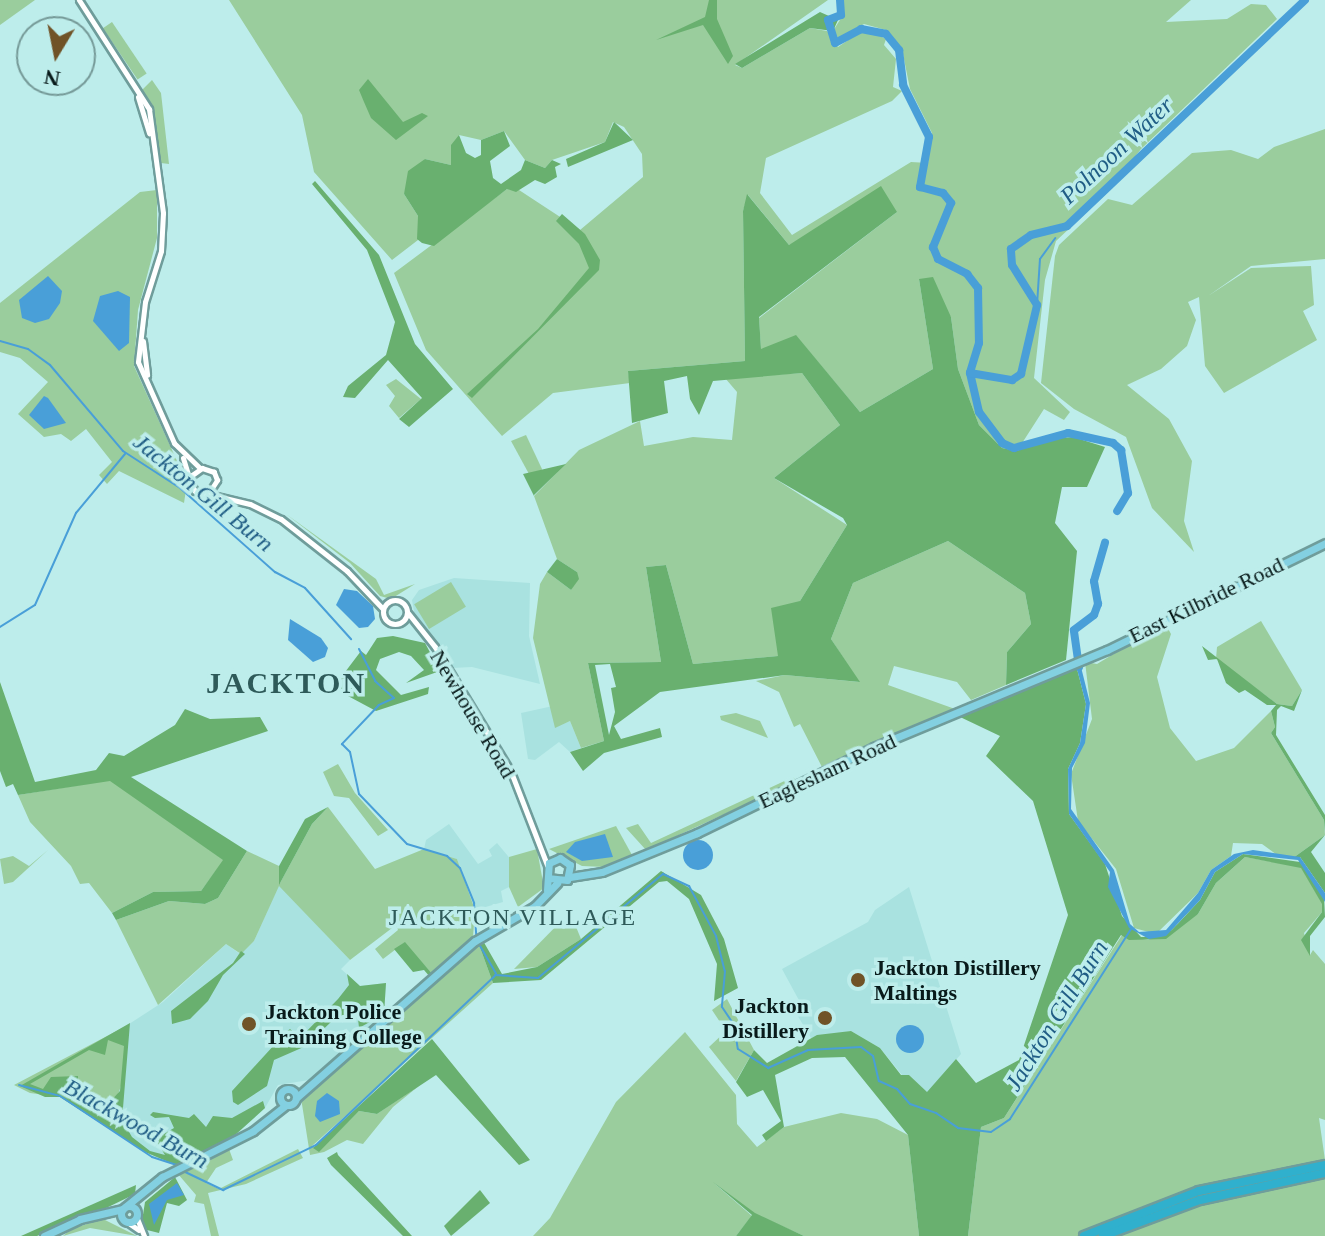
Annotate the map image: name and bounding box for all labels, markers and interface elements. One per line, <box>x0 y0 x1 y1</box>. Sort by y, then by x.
north arrow <box>16 16 96 96</box>
text: N <box>42 64 62 92</box>
water label: Polnoon Water <box>1055 91 1179 211</box>
water label: Jackton Gill Burn <box>127 428 279 558</box>
street label: East Kilbride Road <box>1124 551 1288 649</box>
street label: Newhouse Road <box>424 645 522 783</box>
district label: JACKTON <box>206 665 366 701</box>
street label: Eaglesham Road <box>754 728 900 814</box>
district label: JACKTON VILLAGE <box>389 904 637 932</box>
water label: Jackton Gill Burn <box>999 935 1115 1097</box>
place label: Jackton Distillery Maltings <box>874 954 1041 1006</box>
marker: Jackton Distillery Maltings <box>849 971 867 989</box>
place label: Jackton Distillery <box>722 992 809 1044</box>
place label: Jackton Police Training College <box>265 998 422 1050</box>
marker: Jackton Distillery <box>816 1009 834 1027</box>
marker: Jackton Police Training College <box>240 1015 258 1033</box>
water label: Blackwood Burn <box>59 1072 213 1176</box>

